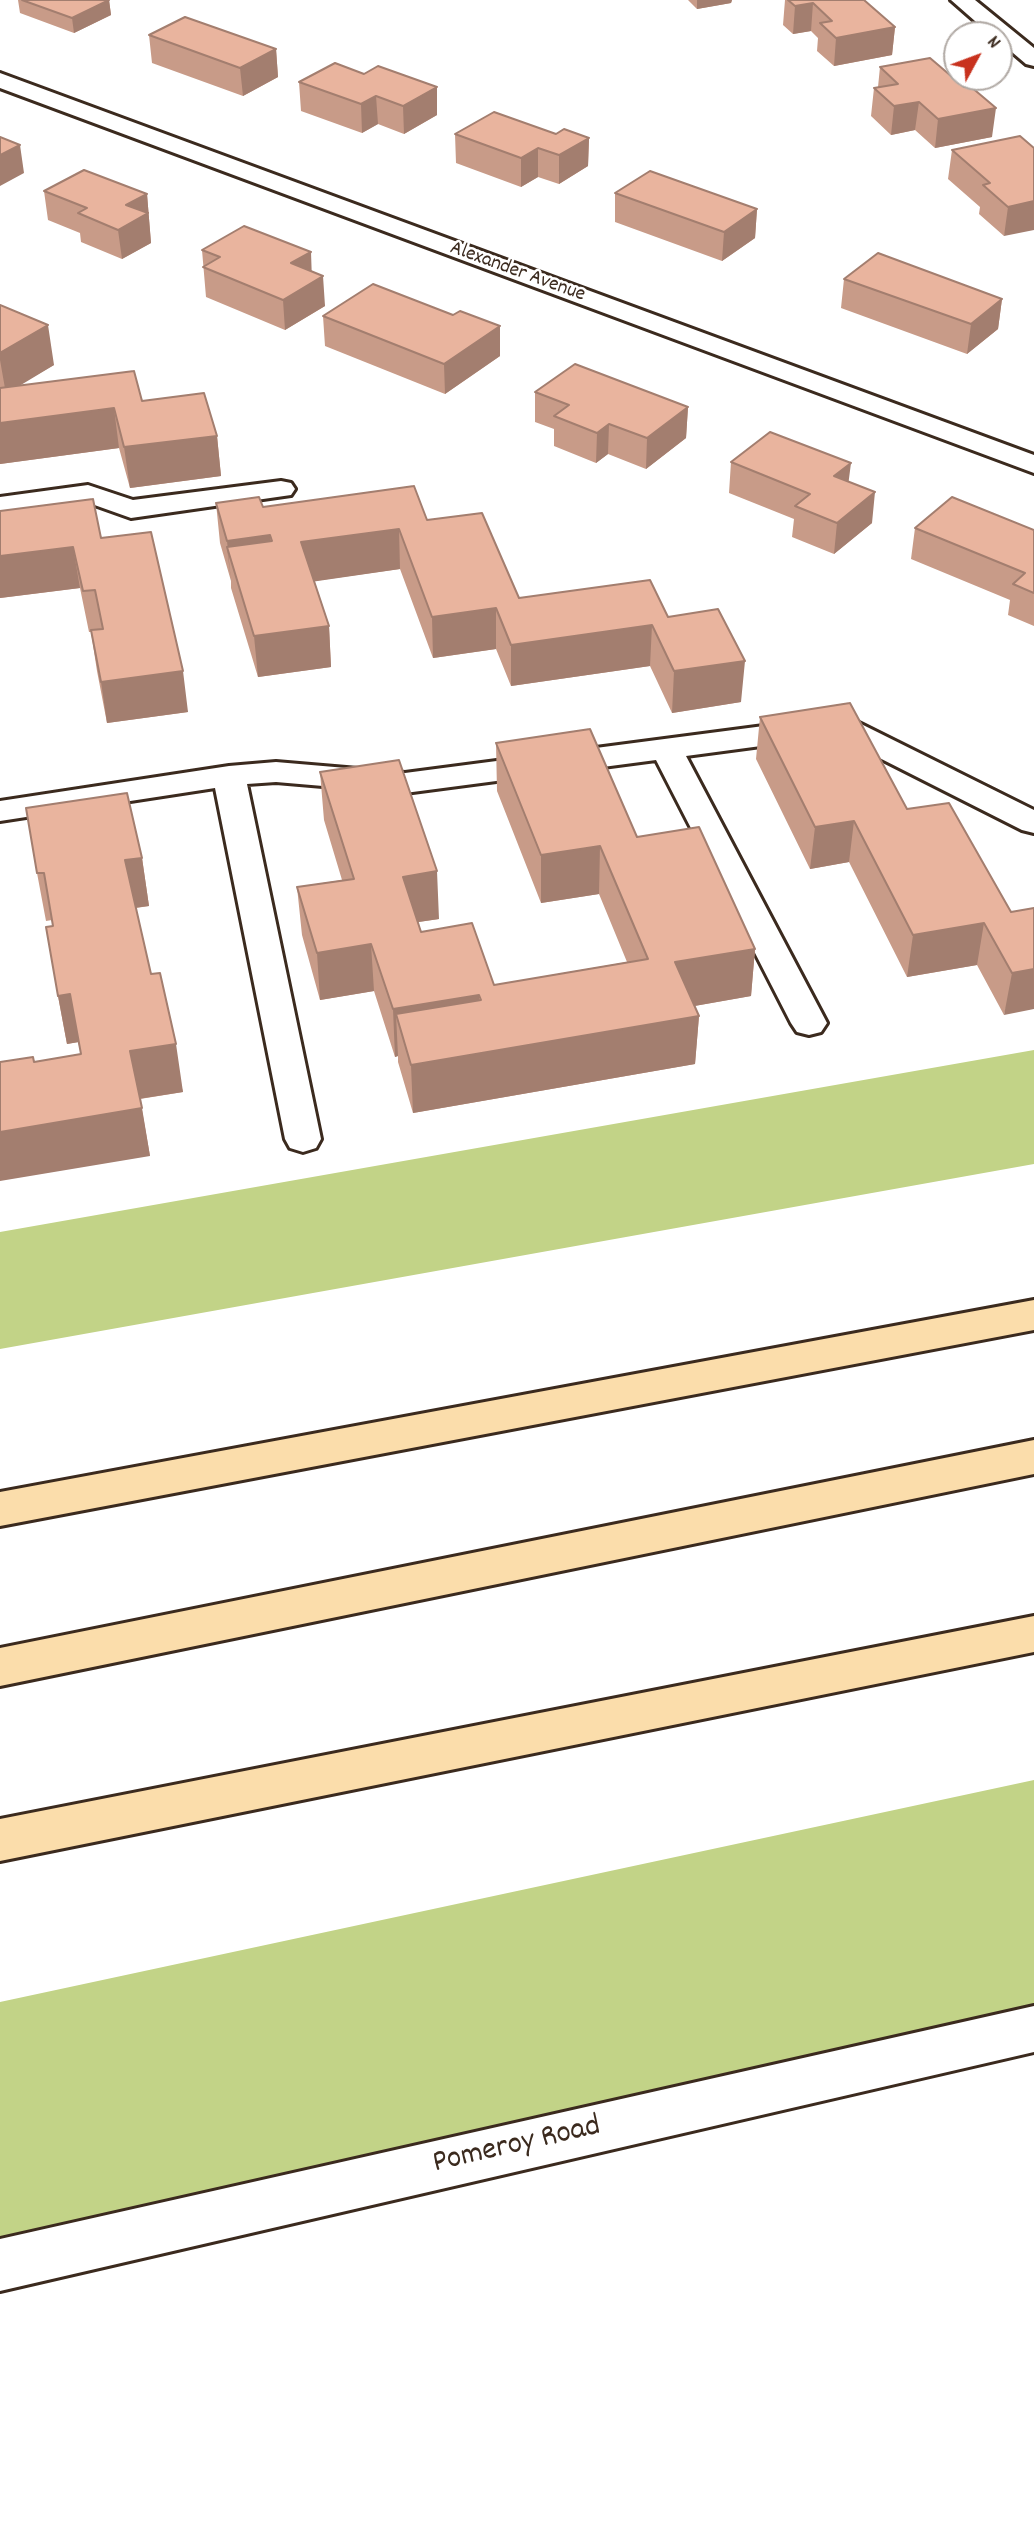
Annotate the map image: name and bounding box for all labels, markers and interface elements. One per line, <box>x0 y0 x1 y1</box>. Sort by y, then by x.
north arrow <box>943 21 1013 91</box>
text: N <box>979 31 1006 56</box>
street label: Alexander Avenue <box>446 237 588 309</box>
street label: Pomeroy Road <box>429 2109 605 2185</box>

